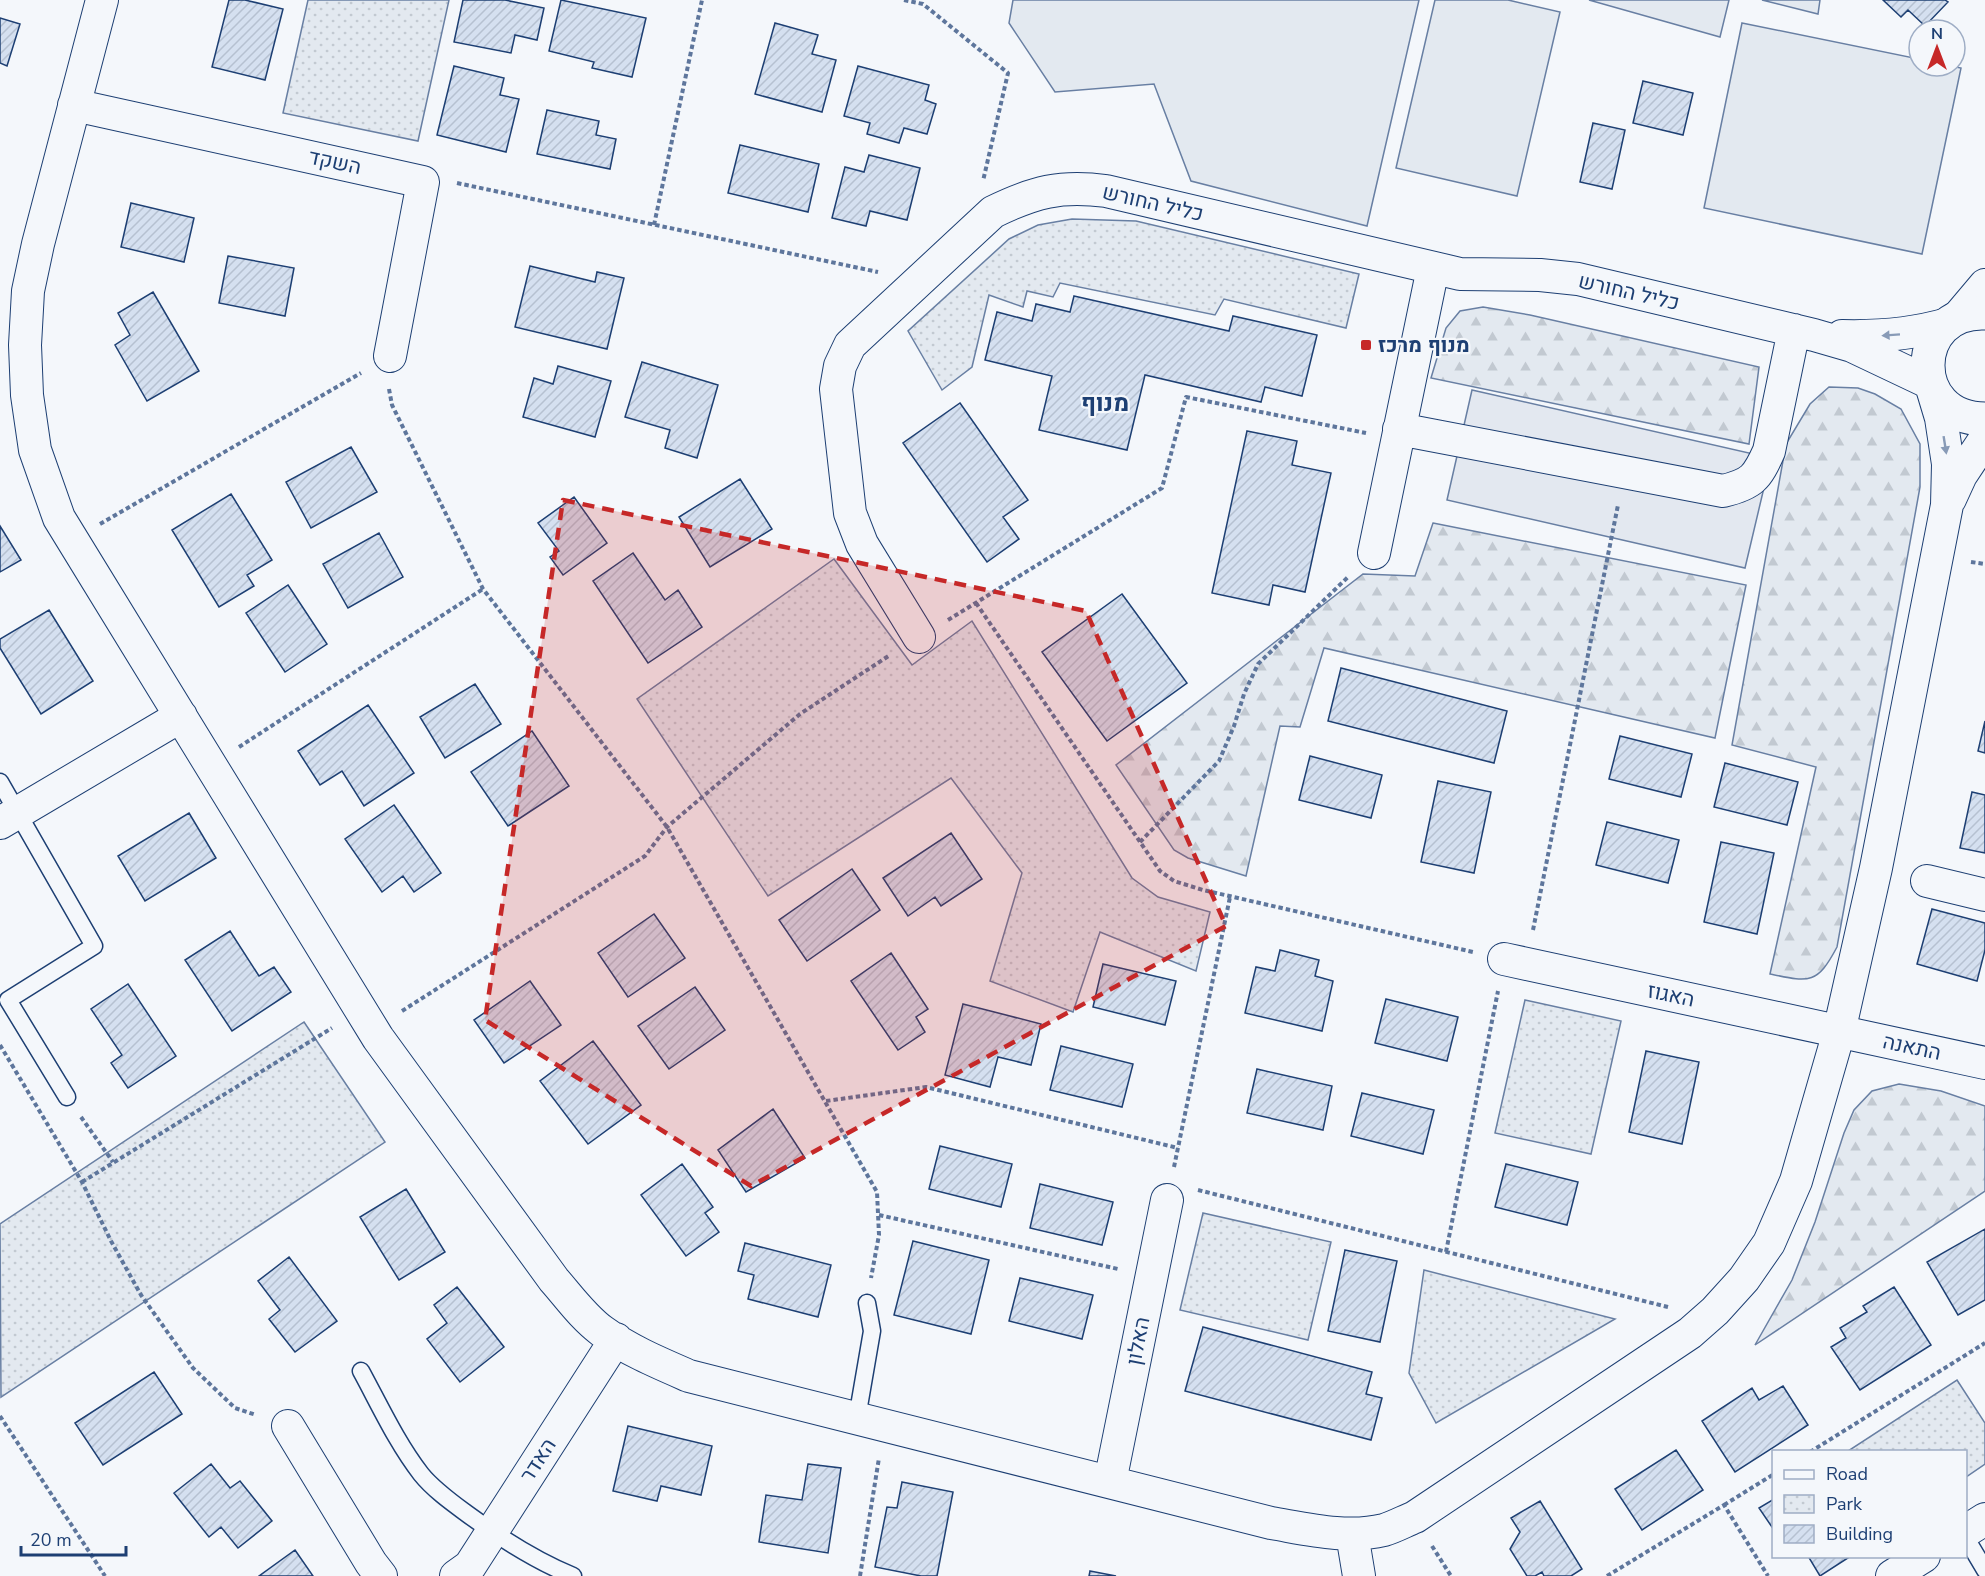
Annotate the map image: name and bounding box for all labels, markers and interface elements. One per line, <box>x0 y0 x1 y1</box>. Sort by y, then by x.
north arrow <box>1907 18 1967 78</box>
text: N <box>1931 23 1943 45</box>
street label: השקד <box>306 143 364 181</box>
street label: כליל החורש <box>1100 178 1206 228</box>
street label: כליל החורש <box>1576 267 1682 317</box>
one-way arrow <box>1881 330 1900 340</box>
place label: מנוף מרכז <box>1378 331 1470 359</box>
marker: מנוף מרכז <box>1359 338 1373 352</box>
district label: מנוף <box>1081 387 1129 419</box>
one-way arrow <box>1941 436 1950 455</box>
street label: האגוז <box>1645 976 1697 1014</box>
street label: התאנה <box>1880 1027 1944 1067</box>
street label: האלון <box>1120 1314 1156 1368</box>
street label: האדר <box>513 1433 563 1487</box>
legend <box>1772 1450 1967 1558</box>
text: Road <box>1826 1462 1868 1486</box>
text: Park <box>1826 1492 1863 1516</box>
scale bar <box>21 1519 126 1557</box>
text: Building <box>1826 1522 1893 1546</box>
text: 20 m <box>30 1528 72 1552</box>

